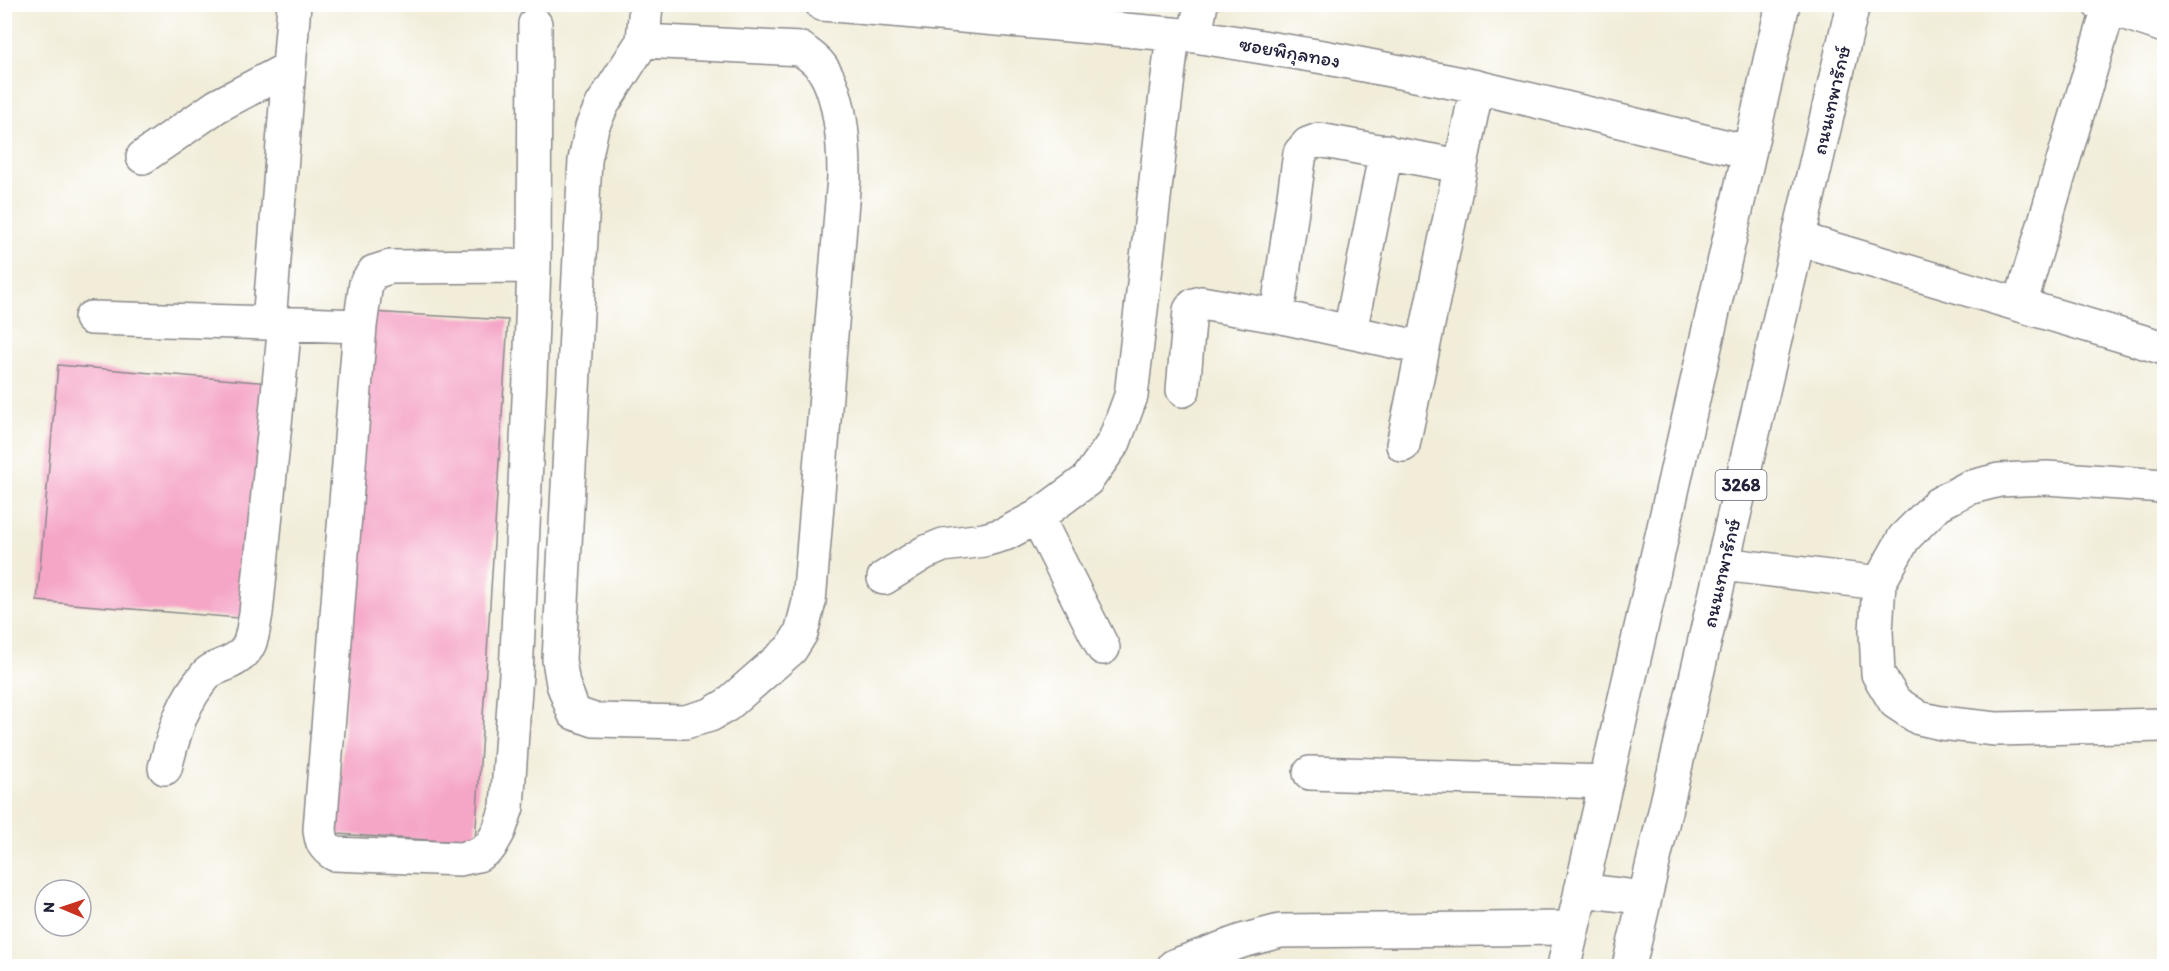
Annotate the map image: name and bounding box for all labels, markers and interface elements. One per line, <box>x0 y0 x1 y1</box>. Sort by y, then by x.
street label: ซอยพิกุลทอง <box>1237 31 1342 74</box>
street label: ถนนเทพารักษ์ <box>1807 43 1855 157</box>
road number: 3268 <box>1716 470 1766 500</box>
street label: ถนนเทพารักษ์ <box>1697 516 1745 630</box>
north arrow <box>33 878 93 938</box>
text: N <box>39 902 58 913</box>

